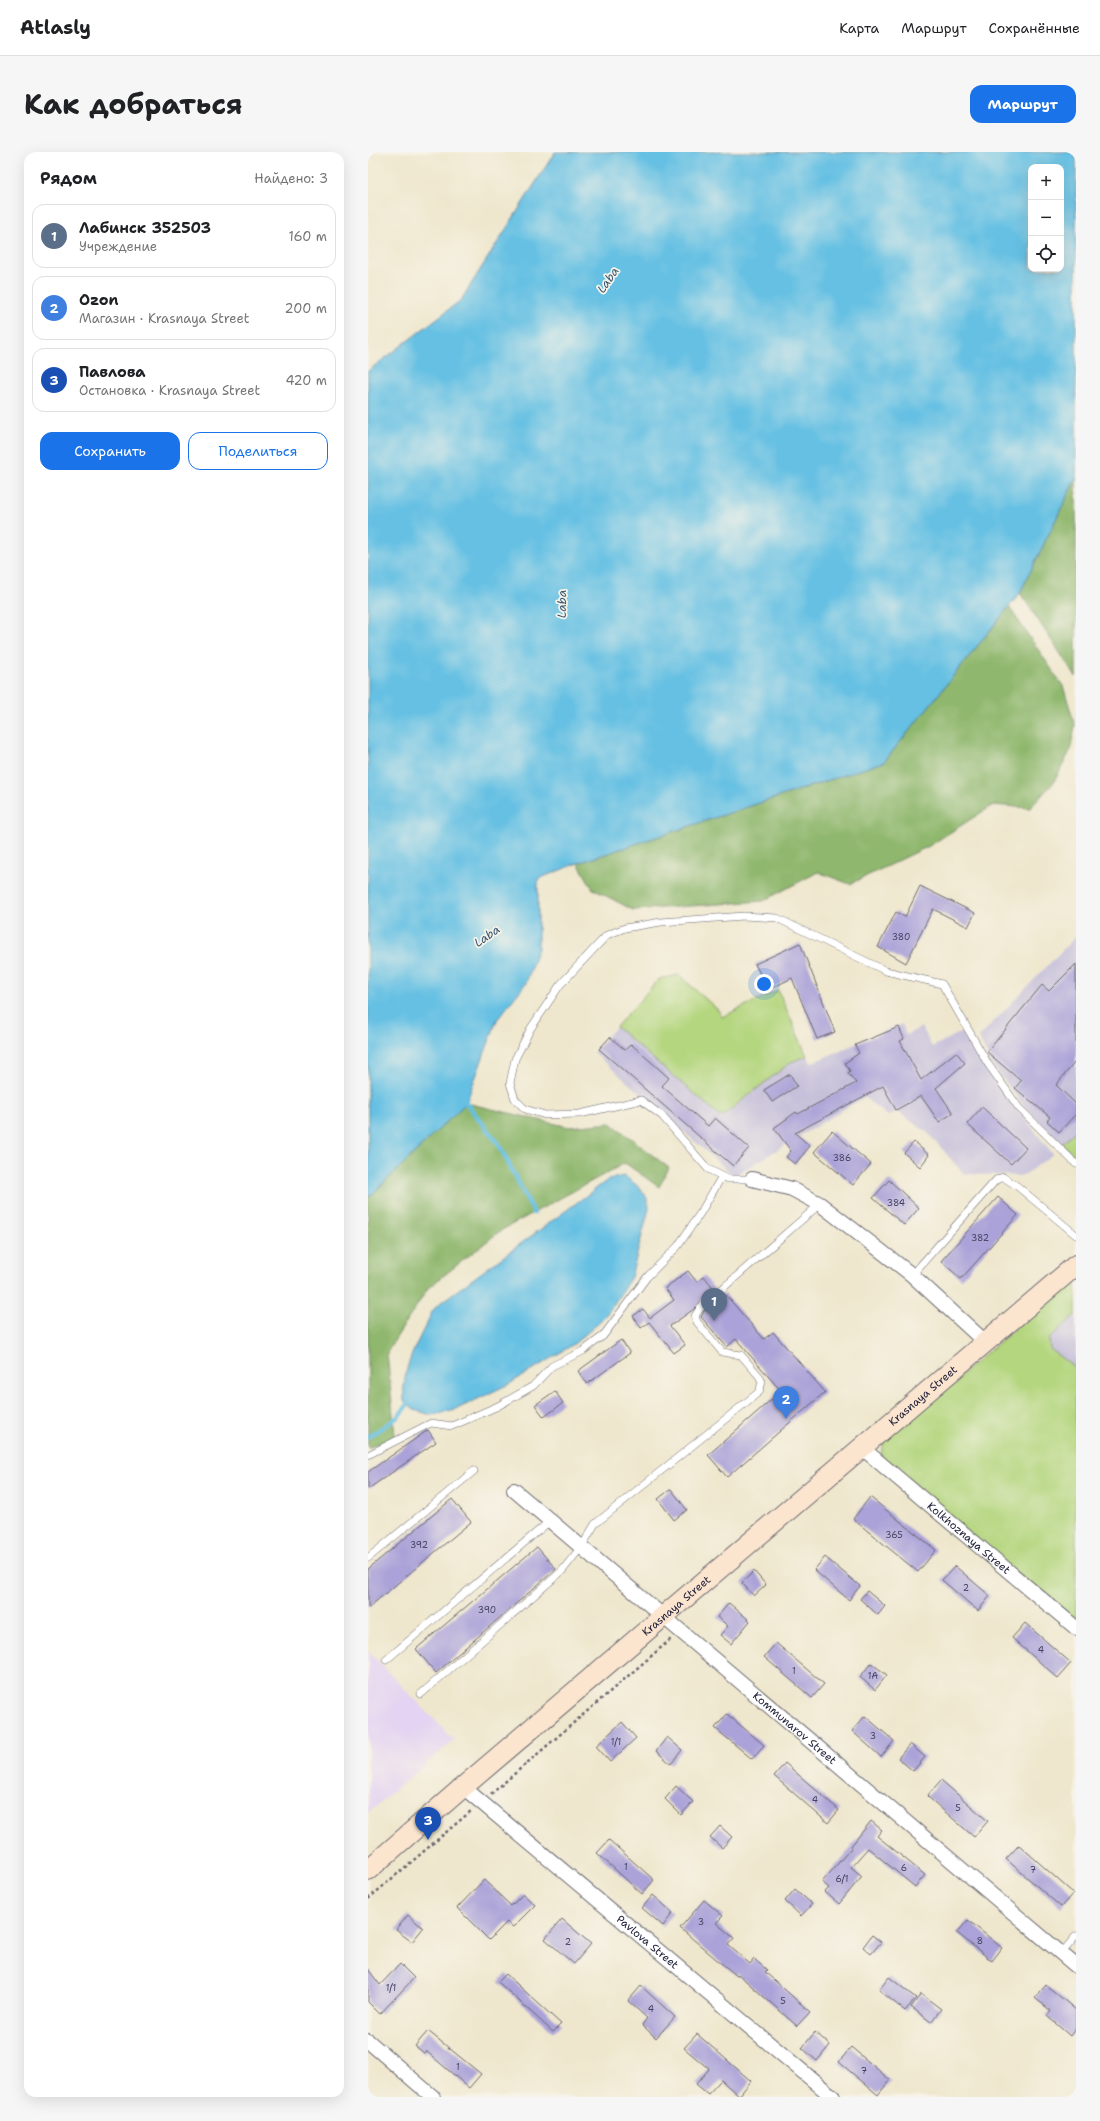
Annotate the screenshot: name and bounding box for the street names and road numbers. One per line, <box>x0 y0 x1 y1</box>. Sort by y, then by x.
street label: Krasnaya Street <box>885 1362 960 1429</box>
street label: Kolkhoznaya Street <box>924 1498 1014 1577</box>
street label: Krasnaya Street <box>639 1572 714 1639</box>
street label: Kommunarov Street <box>750 1688 840 1768</box>
street label: Pavlova Street <box>614 1911 682 1972</box>

